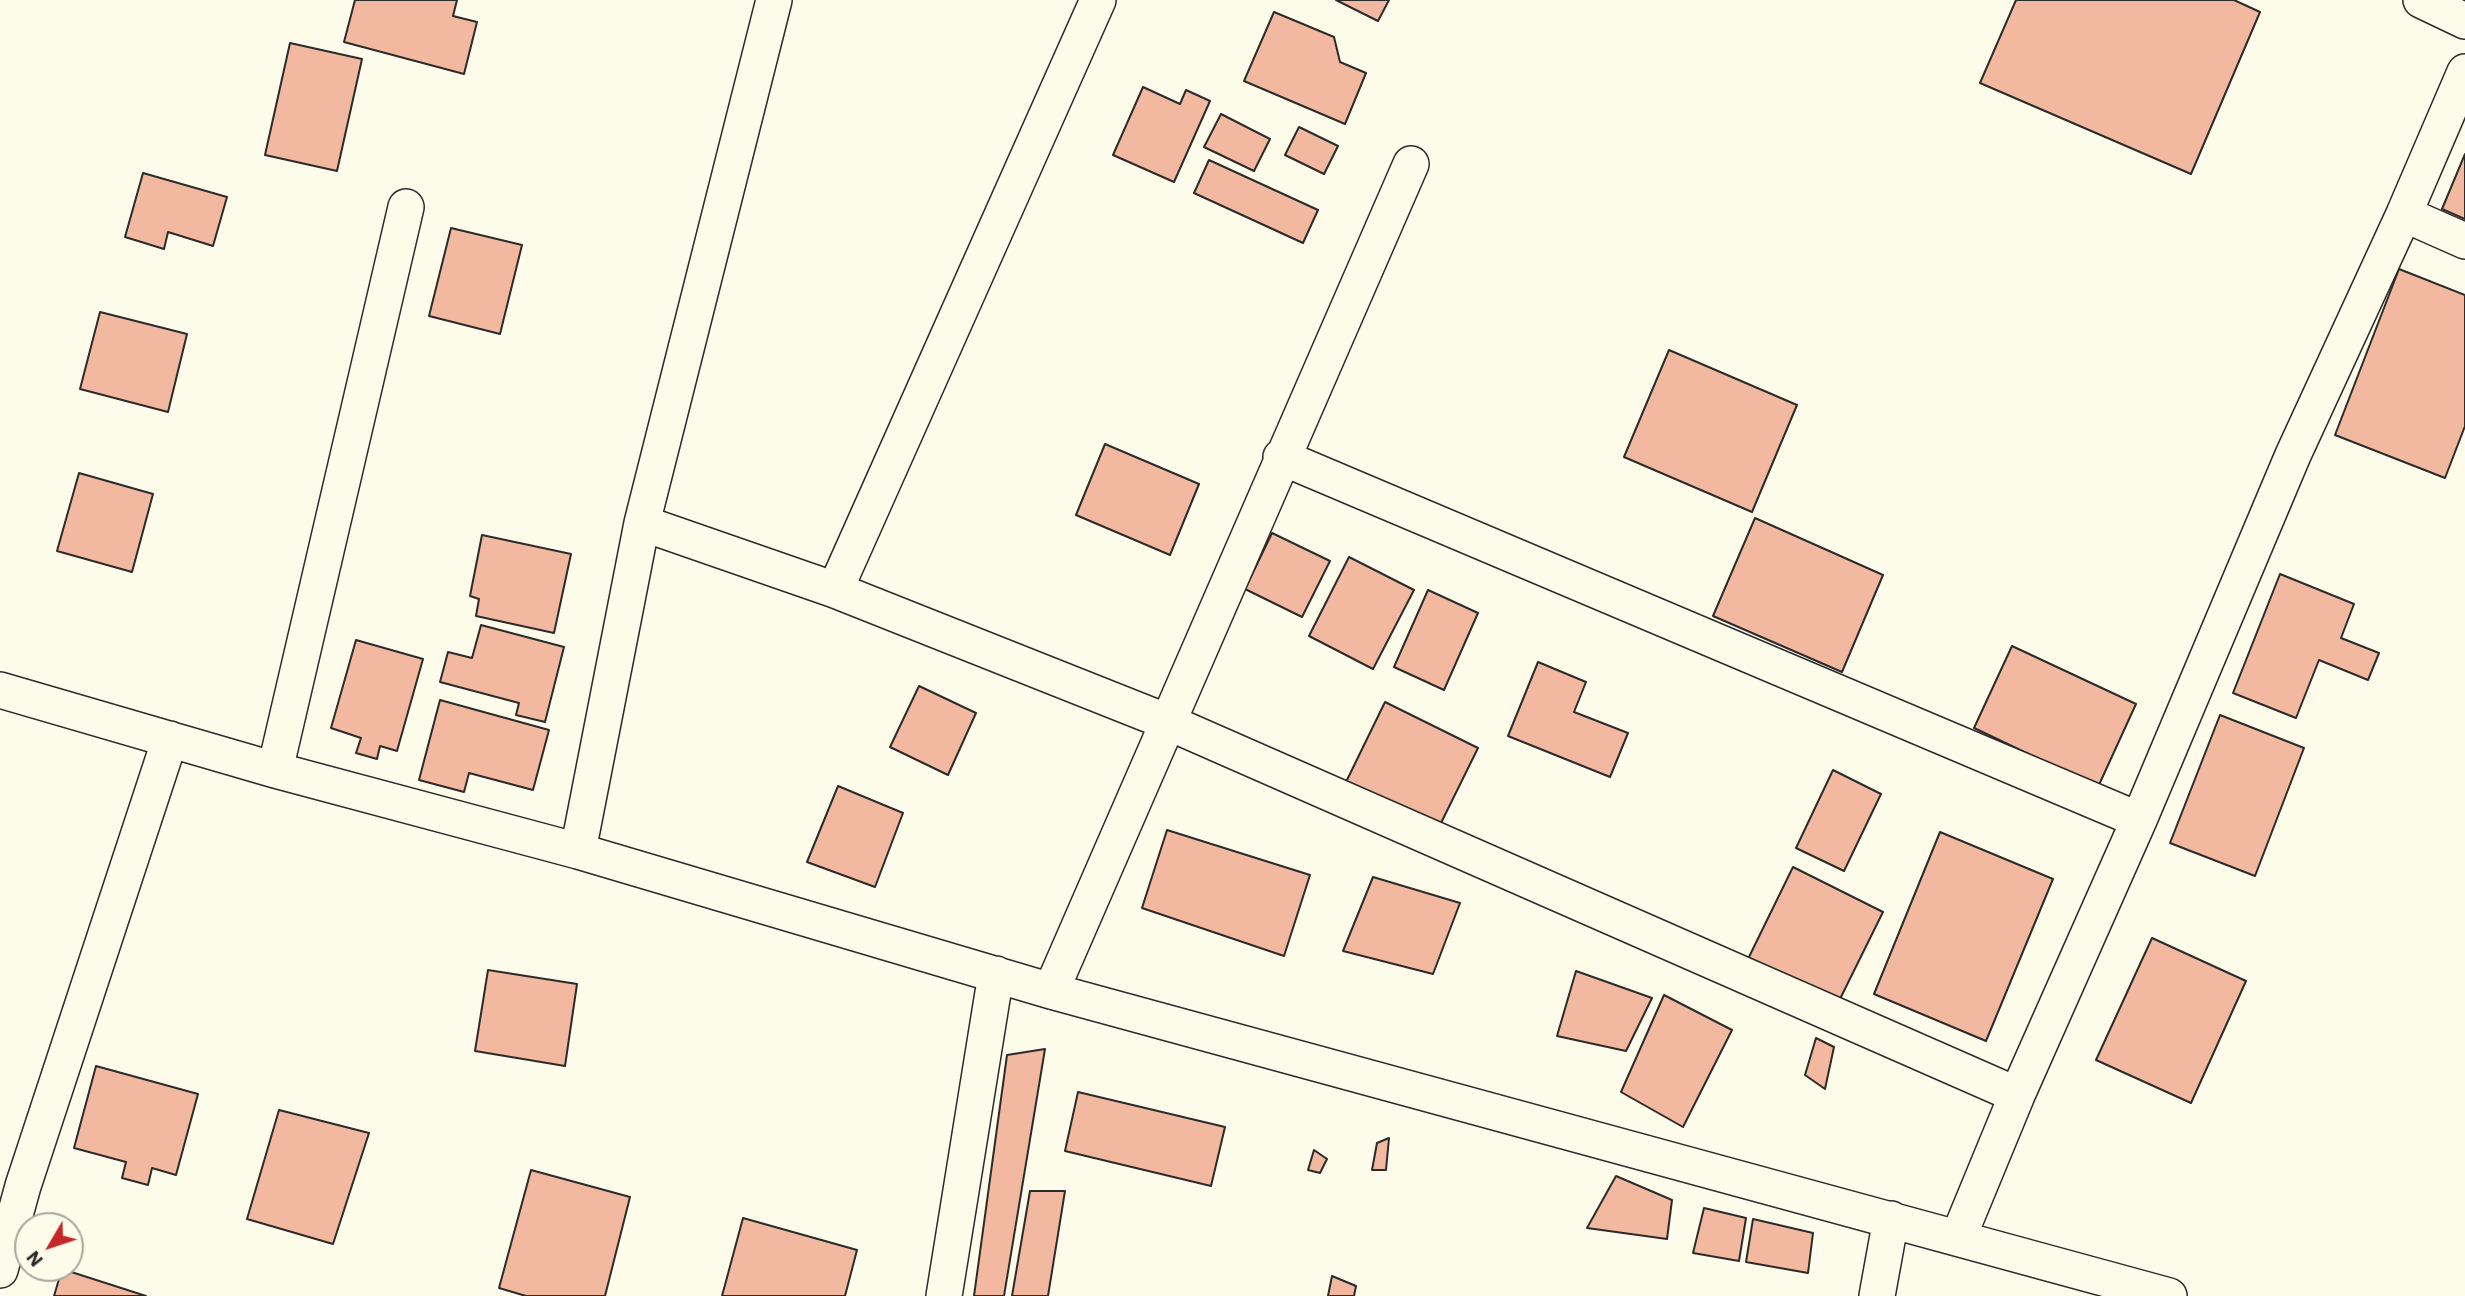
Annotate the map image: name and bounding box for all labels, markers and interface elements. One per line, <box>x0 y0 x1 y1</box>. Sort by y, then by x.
north arrow <box>14 1212 84 1282</box>
text: N <box>21 1246 48 1272</box>

